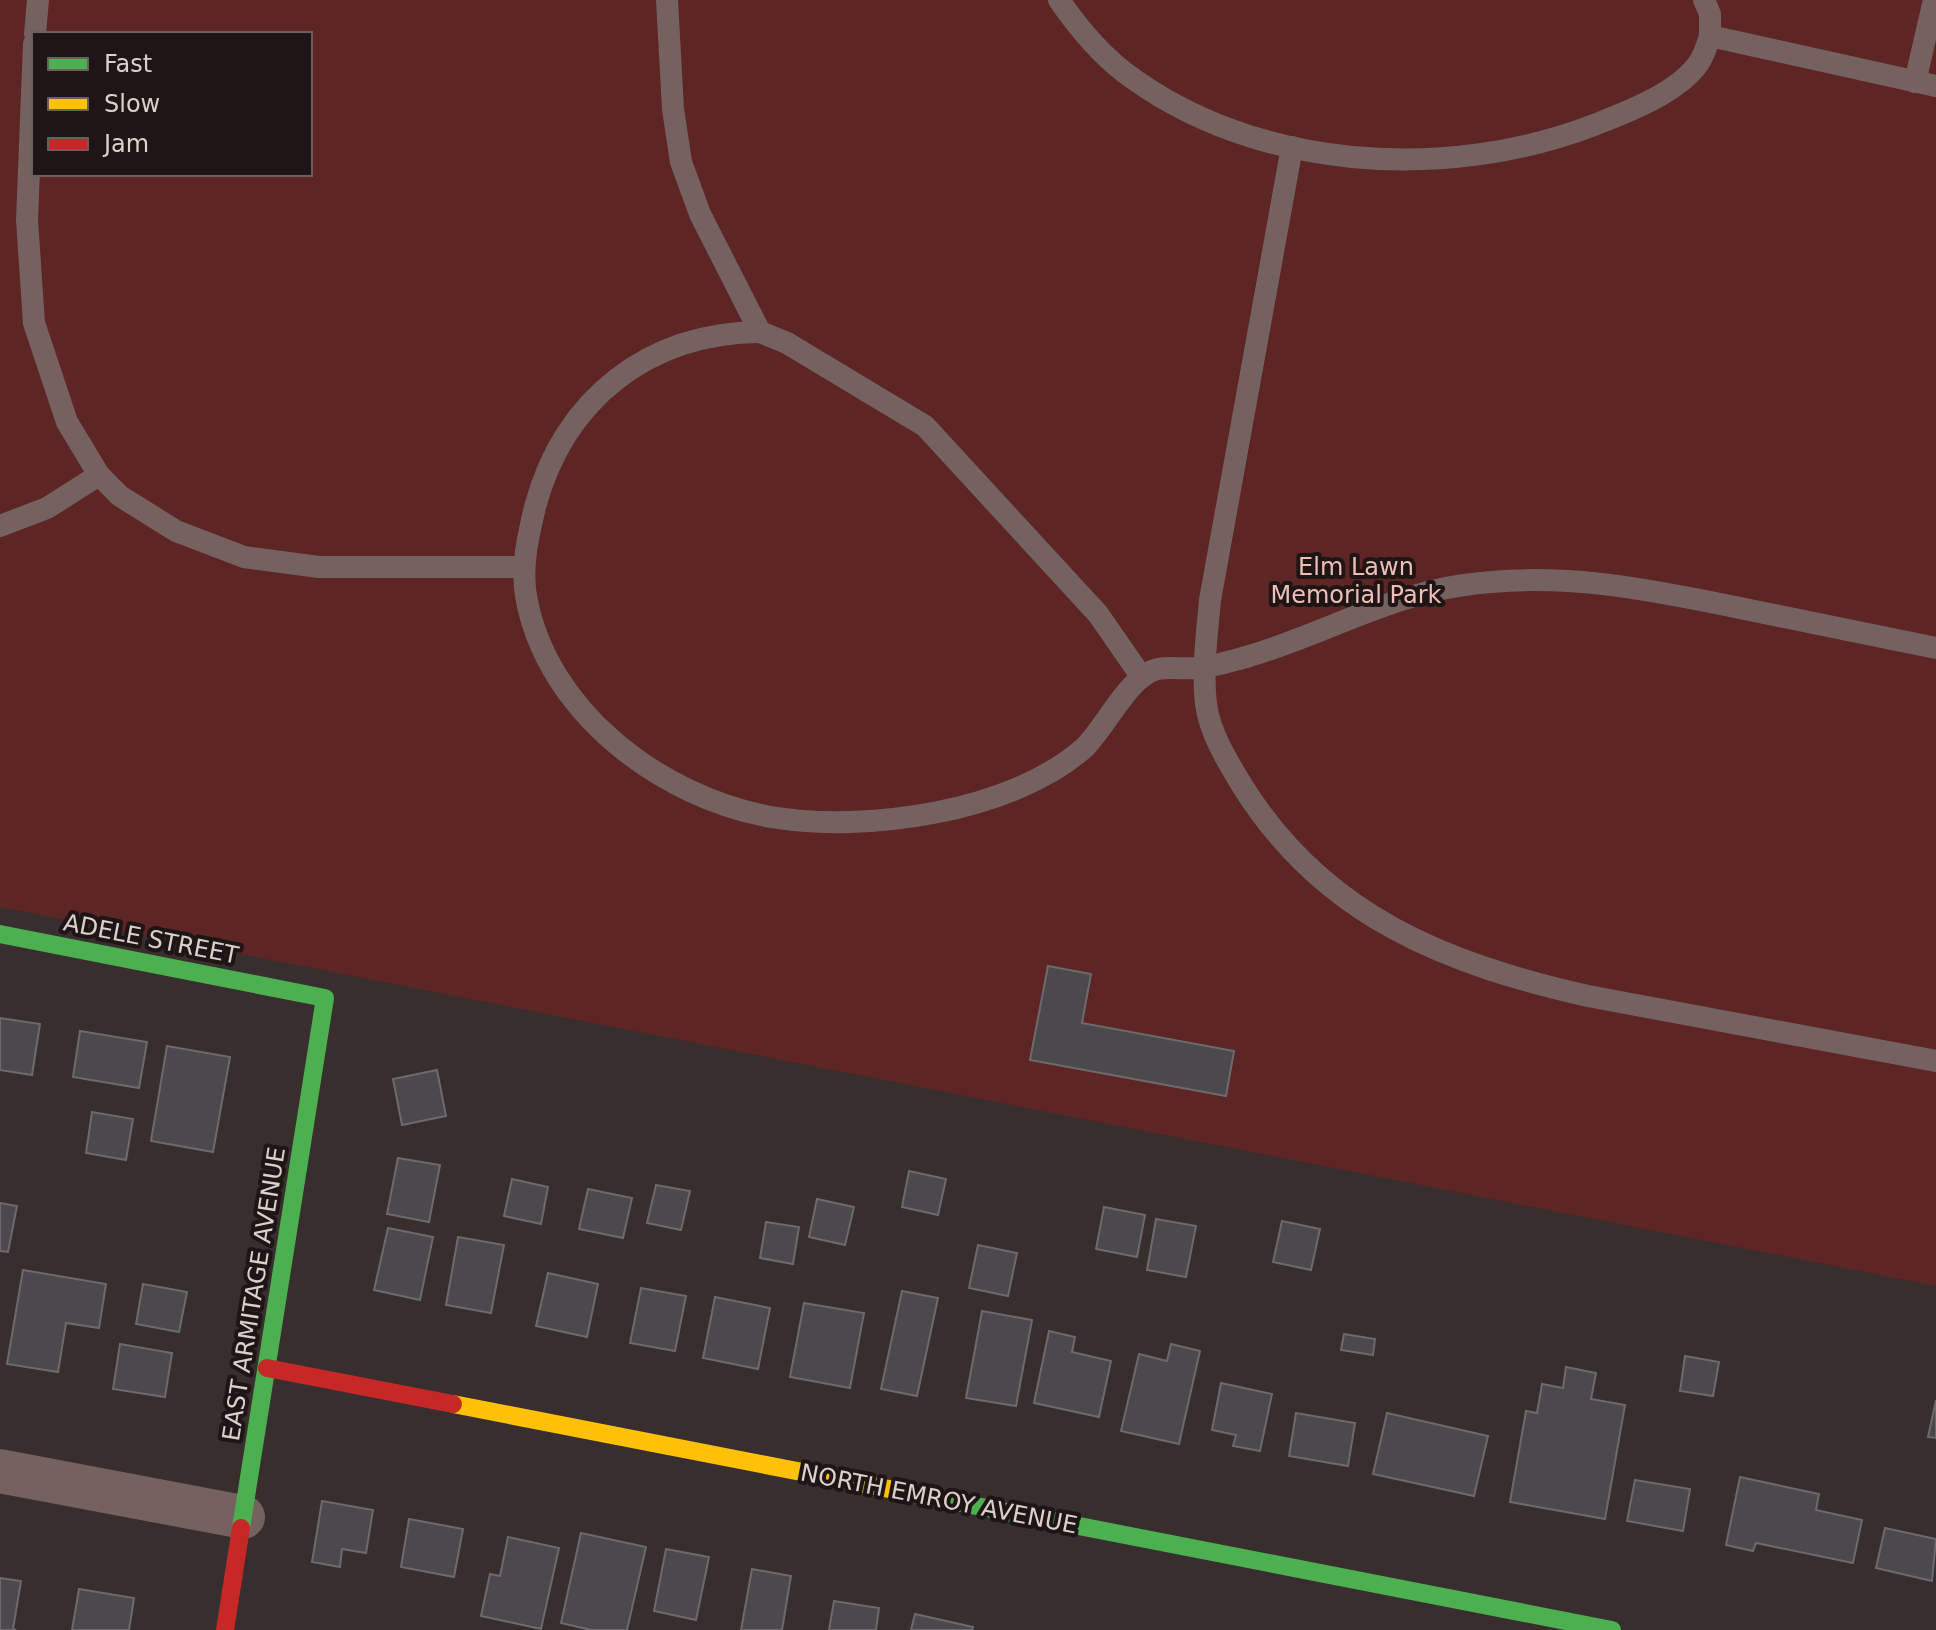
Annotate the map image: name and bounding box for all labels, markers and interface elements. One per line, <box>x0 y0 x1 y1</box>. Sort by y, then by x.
legend <box>32 32 312 176</box>
text: Fast <box>104 50 152 78</box>
text: Slow <box>104 90 160 118</box>
text: Jam <box>102 130 149 158</box>
park label: Elm Lawn Memorial Park <box>1271 553 1442 609</box>
street label: ADELE STREET <box>61 908 241 970</box>
street label: EAST ARMITAGE AVENUE <box>217 1145 291 1443</box>
street label: NORTH EMROY AVENUE <box>798 1458 1080 1540</box>

